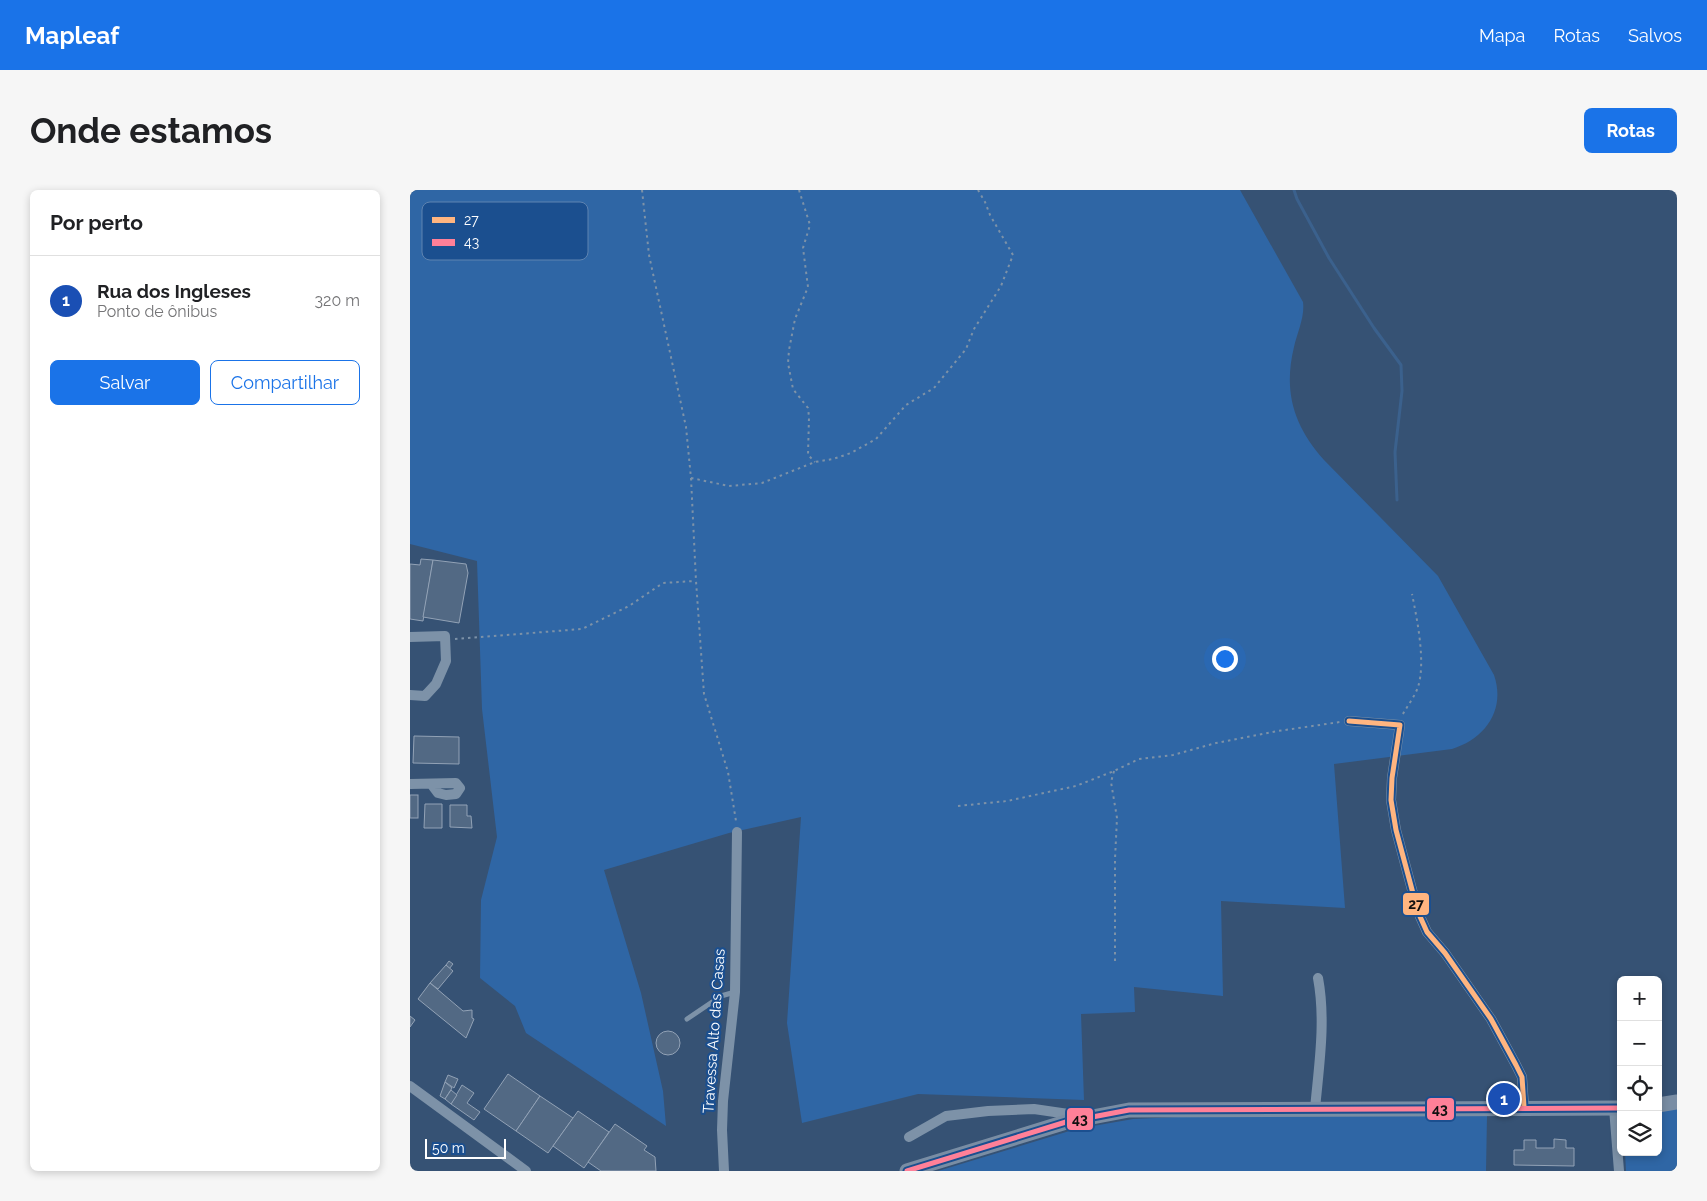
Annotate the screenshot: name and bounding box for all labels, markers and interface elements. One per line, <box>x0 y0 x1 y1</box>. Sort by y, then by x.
text: Mapleaf <box>25 21 119 50</box>
text: Mapa <box>1479 25 1525 46</box>
text: Rotas <box>1553 25 1600 46</box>
text: Salvos <box>1628 25 1682 46</box>
button: Rotas <box>1584 108 1677 153</box>
text: Onde estamos <box>30 110 272 151</box>
legend <box>422 202 588 260</box>
text: Por perto <box>50 210 143 235</box>
text: 27 <box>464 212 479 228</box>
text: 43 <box>464 234 479 250</box>
text: Rua dos Ingleses <box>97 280 251 302</box>
text: 1 <box>62 291 70 310</box>
text: 320 m <box>315 291 360 310</box>
text: Ponto de ônibus <box>97 302 217 321</box>
button: Salvar <box>50 360 200 405</box>
button: Compartilhar <box>210 360 360 405</box>
your location <box>1212 646 1238 672</box>
line badge: 27 <box>1402 892 1430 916</box>
text: 27 <box>1408 896 1424 912</box>
street label: Travessa Alto das Casas <box>699 948 729 1114</box>
map controls <box>1617 976 1662 1156</box>
button: + <box>1617 976 1662 1021</box>
button: − <box>1617 1021 1662 1066</box>
button: locate <box>1617 1066 1662 1111</box>
pin: 1 <box>1488 1080 1520 1118</box>
line badge: 43 <box>1426 1097 1455 1121</box>
text: 43 <box>1432 1101 1448 1117</box>
line badge: 43 <box>1066 1107 1094 1131</box>
text: 43 <box>1072 1111 1088 1127</box>
button: layers <box>1617 1111 1662 1156</box>
scale bar <box>425 1136 506 1159</box>
text: 50 m <box>432 1140 465 1156</box>

